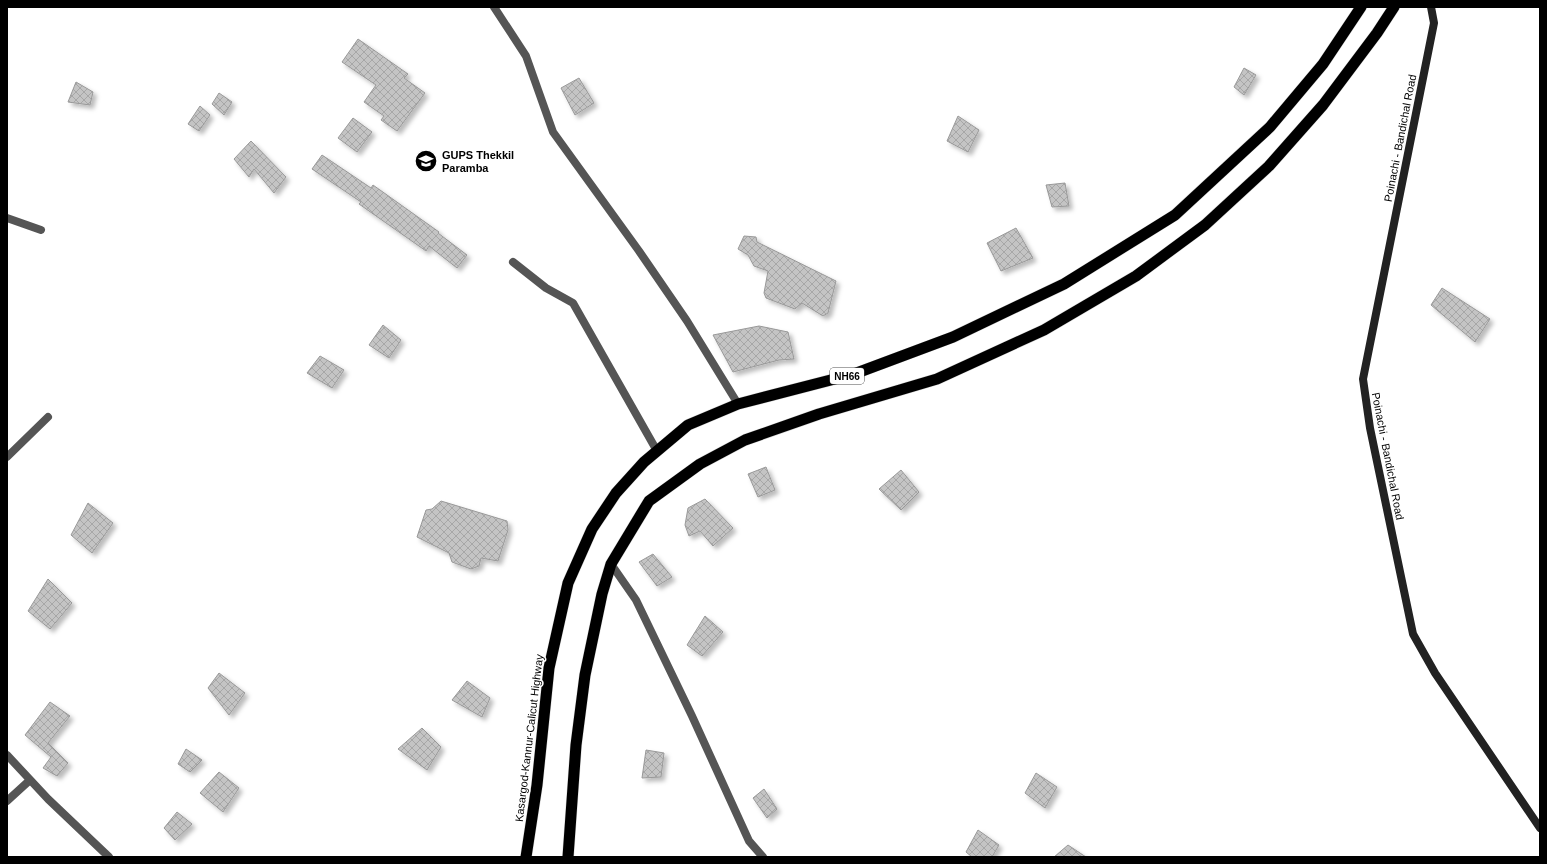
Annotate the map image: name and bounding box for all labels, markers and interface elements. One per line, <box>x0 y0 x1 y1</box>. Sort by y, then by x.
street label: Poinachi - Bandichal Road <box>1382 73 1418 203</box>
school or university icon: GUPS Thekkil Paramba <box>413 148 439 174</box>
place label: GUPS Thekkil Paramba <box>442 149 514 174</box>
road number: NH66 <box>830 368 864 384</box>
street label: Poinachi - Bandichal Road <box>1370 391 1406 521</box>
street label: Kasargod-Kannur-Calicut Highway <box>513 653 545 822</box>

